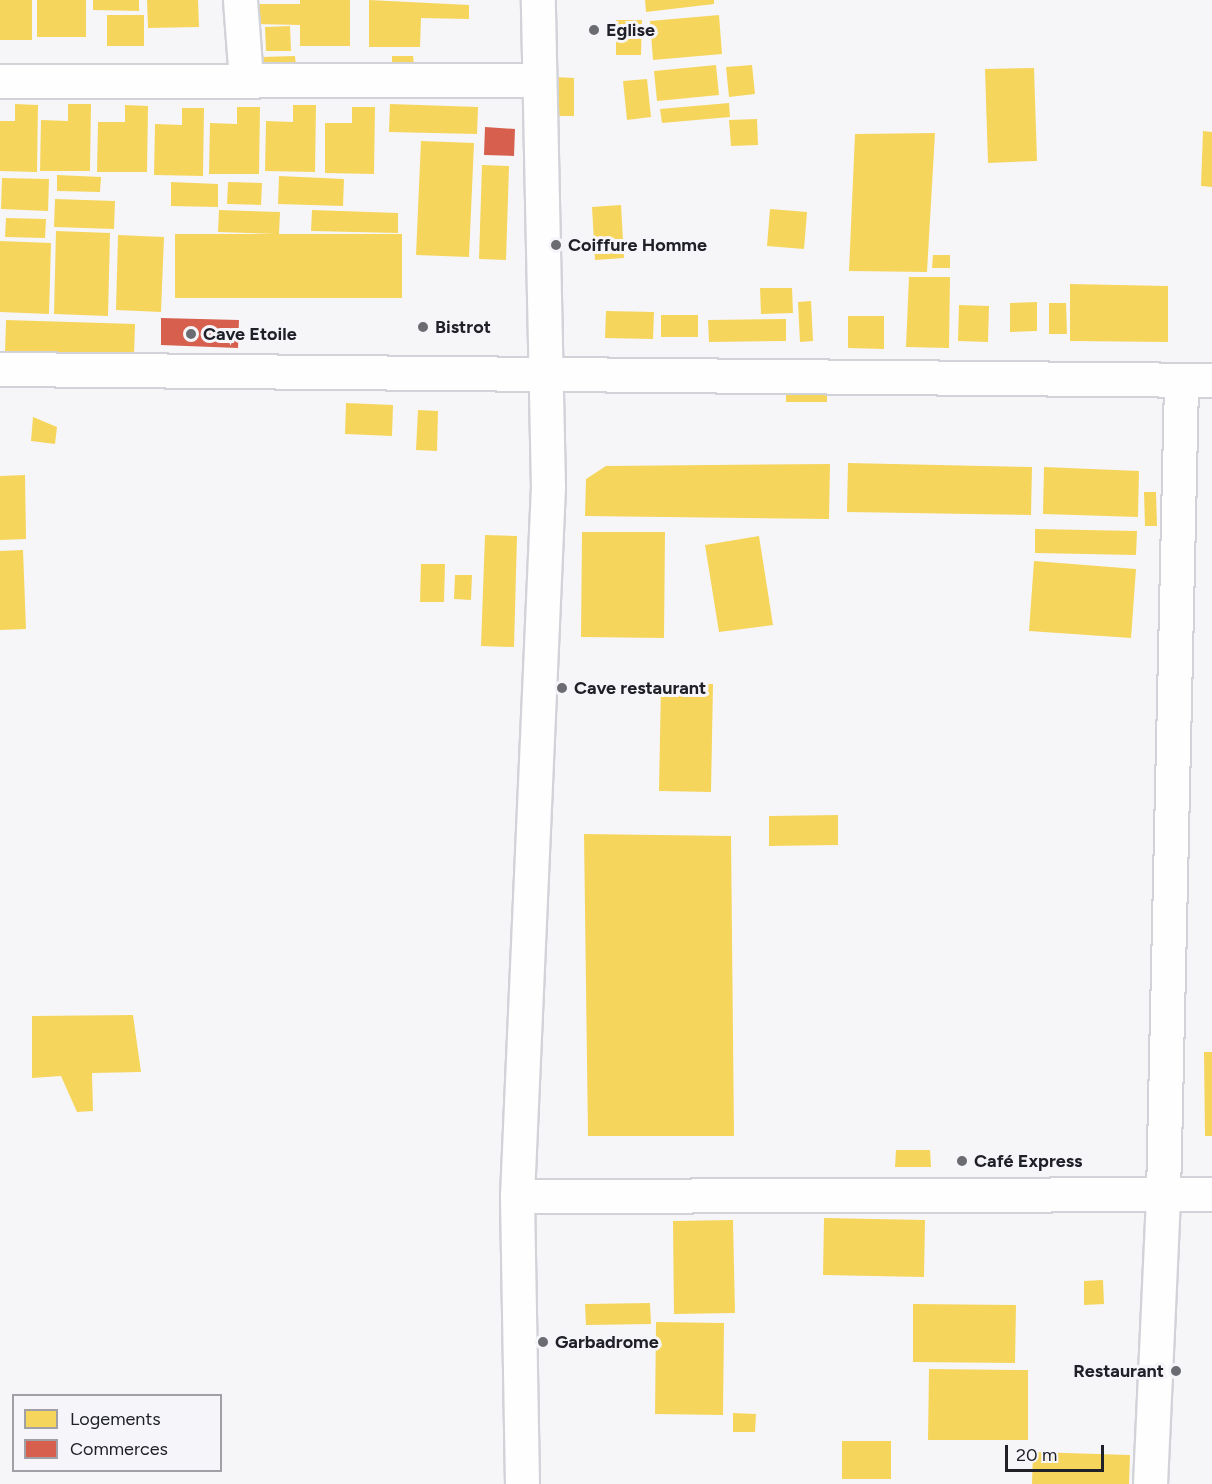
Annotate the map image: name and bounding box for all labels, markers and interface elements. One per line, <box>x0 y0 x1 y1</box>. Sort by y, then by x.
place label: Eglise <box>606 19 655 41</box>
marker: Eglise <box>587 23 601 37</box>
place label: Coiffure Homme <box>568 234 707 256</box>
marker: Coiffure Homme <box>549 238 563 252</box>
place label: Bistrot <box>435 316 491 338</box>
marker: Bistrot <box>416 320 430 334</box>
place label: Cave Etoile <box>203 323 297 345</box>
marker: Cave Etoile <box>184 327 198 341</box>
place label: Cave restaurant <box>574 677 706 699</box>
marker: Cave restaurant <box>555 681 569 695</box>
place label: Café Express <box>974 1150 1082 1172</box>
marker: Café Express <box>955 1154 969 1168</box>
place label: Garbadrome <box>555 1331 659 1353</box>
marker: Garbadrome <box>536 1335 550 1349</box>
place label: Restaurant <box>1073 1360 1164 1382</box>
marker: Restaurant <box>1169 1364 1183 1378</box>
legend <box>12 1394 222 1472</box>
text: Logements <box>70 1408 161 1430</box>
scale bar <box>1008 1433 1107 1471</box>
text: Commerces <box>70 1438 168 1460</box>
text: 20 m <box>1016 1444 1057 1466</box>

